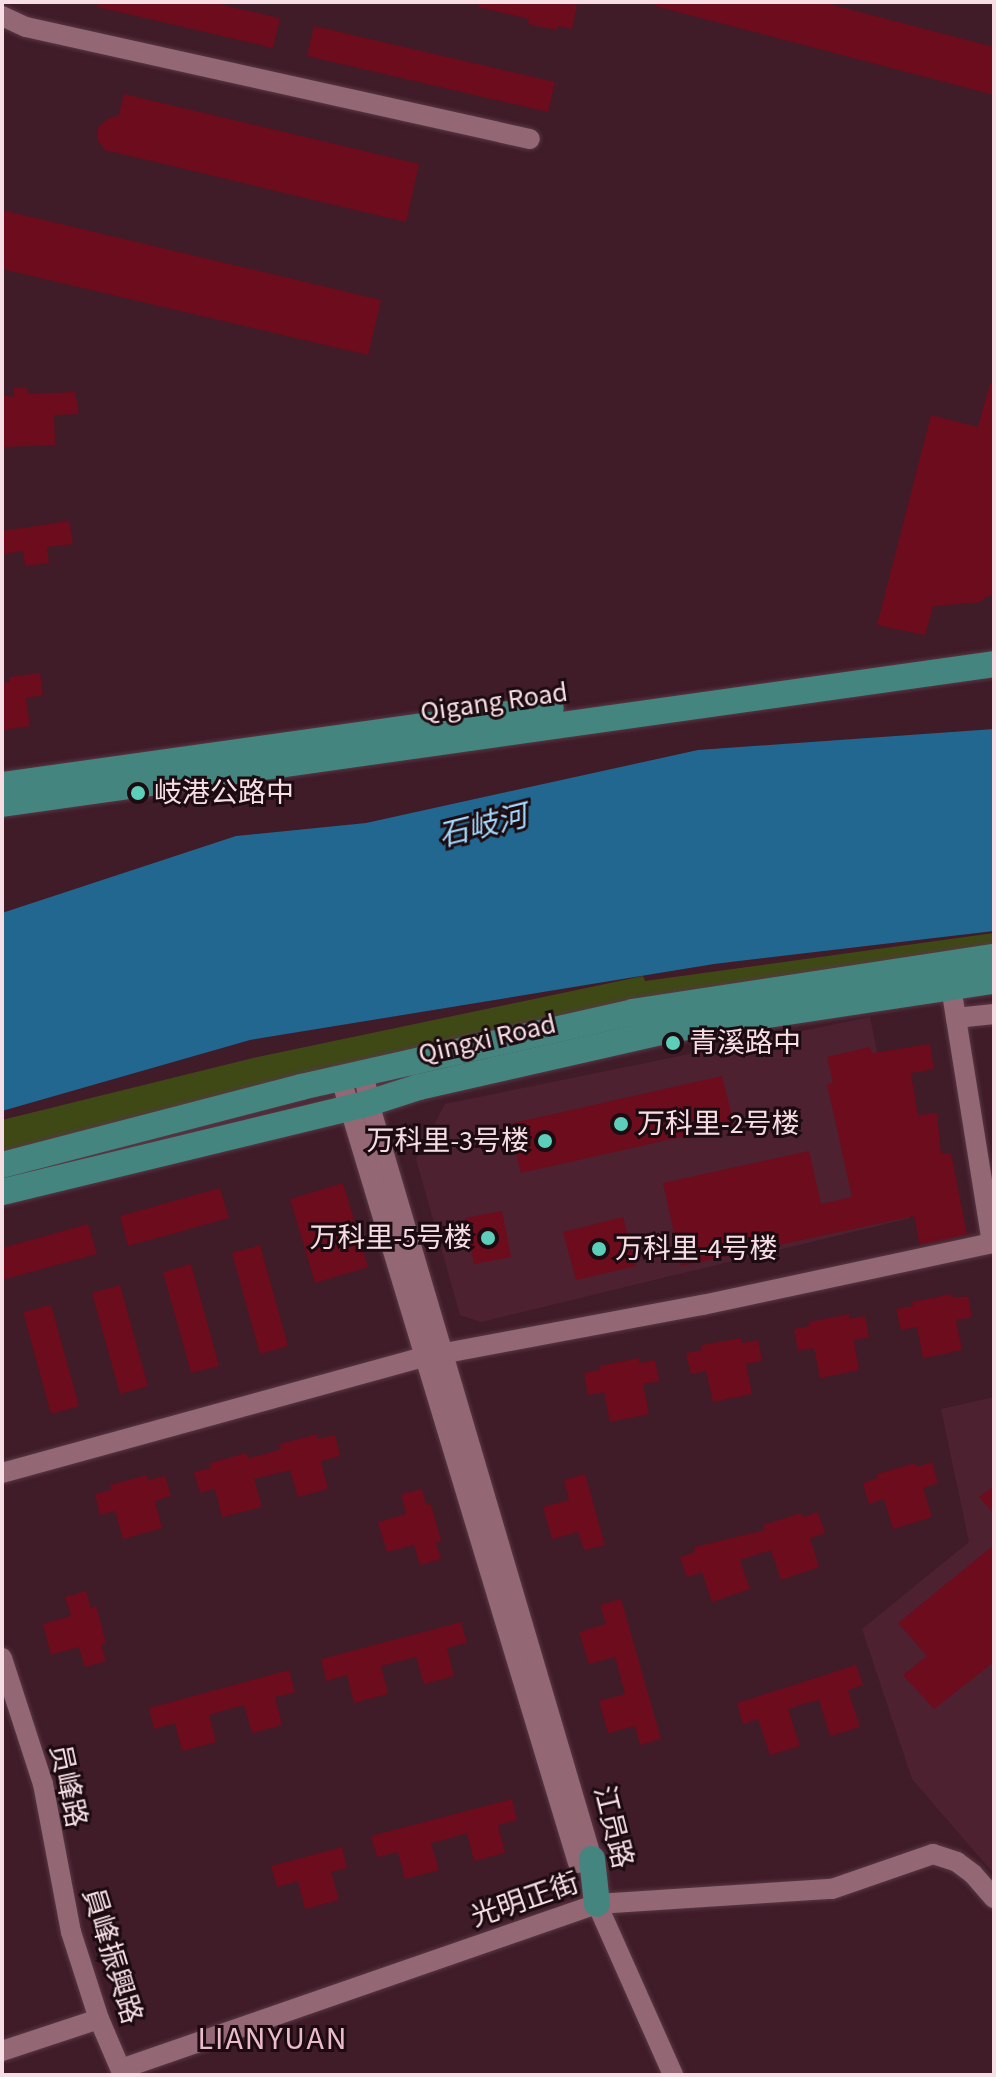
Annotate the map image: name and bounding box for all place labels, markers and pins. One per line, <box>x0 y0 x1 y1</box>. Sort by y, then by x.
place label: 岐港公路中 <box>154 776 294 810</box>
marker: 岐港公路中 <box>129 784 147 802</box>
place label: 青溪路中 <box>689 1026 801 1060</box>
marker: 青溪路中 <box>664 1034 682 1052</box>
place label: 万科里-2号楼 <box>637 1107 800 1141</box>
marker: 万科里-2号楼 <box>612 1115 630 1133</box>
place label: 万科里-3号楼 <box>366 1124 529 1158</box>
marker: 万科里-3号楼 <box>536 1132 554 1150</box>
place label: 万科里-5号楼 <box>309 1221 472 1255</box>
marker: 万科里-5号楼 <box>479 1229 497 1247</box>
place label: 万科里-4号楼 <box>615 1232 778 1266</box>
marker: 万科里-4号楼 <box>590 1240 608 1258</box>

